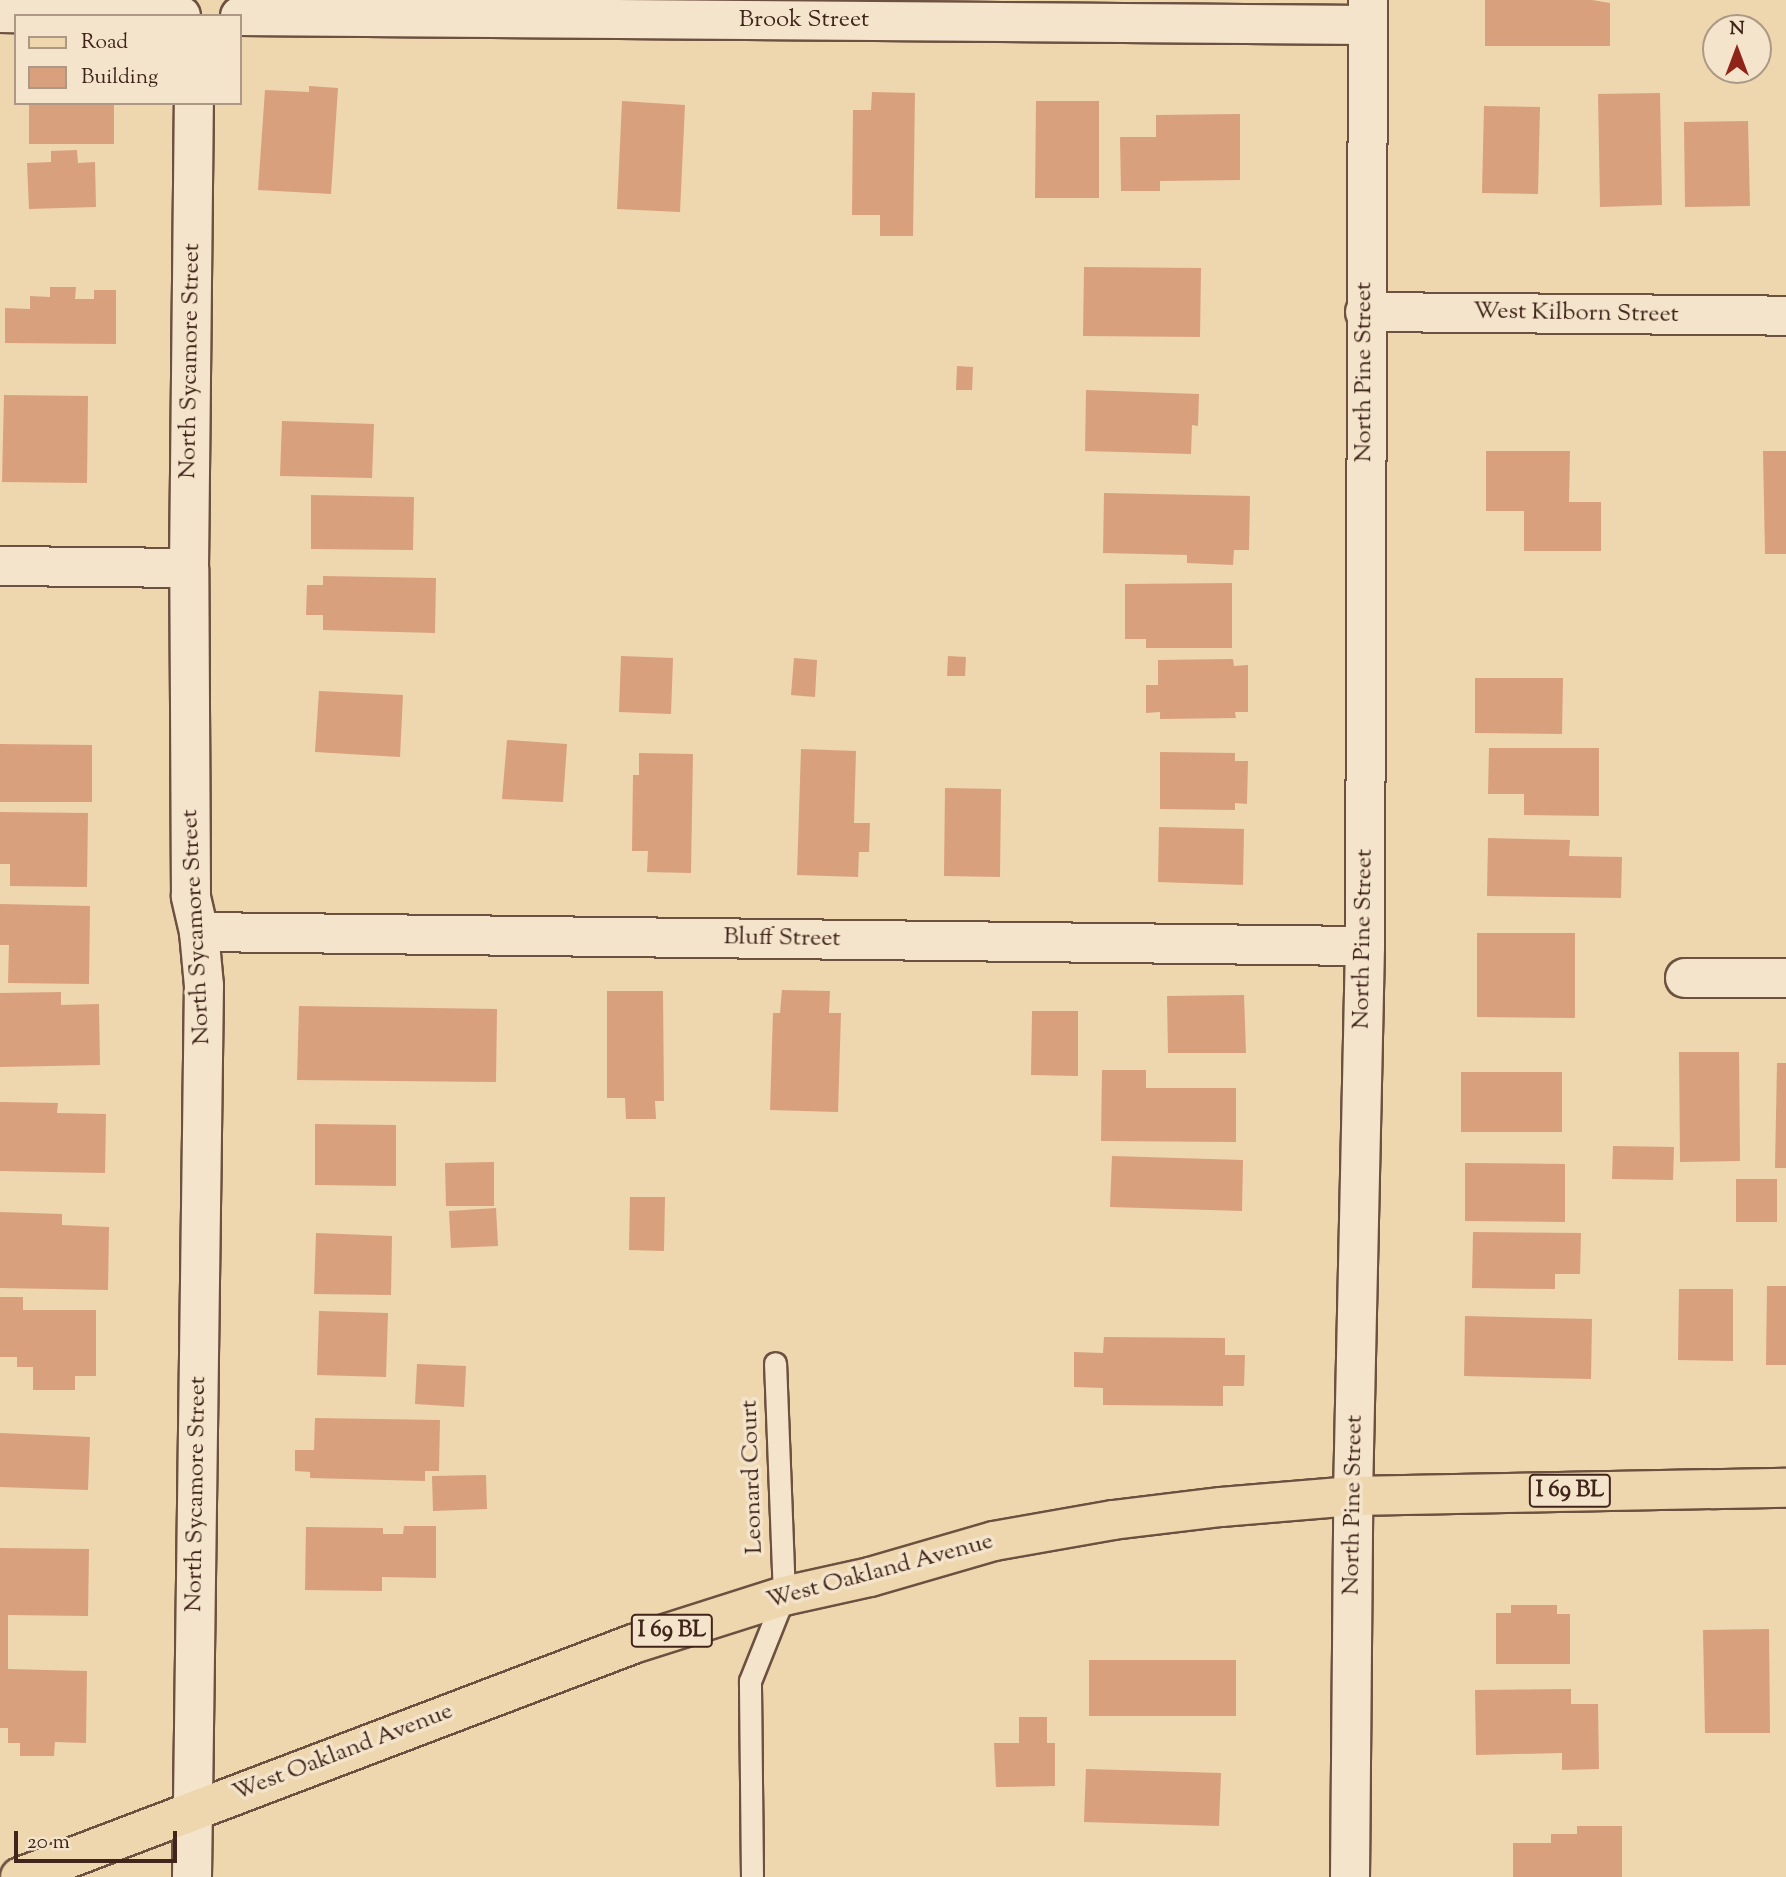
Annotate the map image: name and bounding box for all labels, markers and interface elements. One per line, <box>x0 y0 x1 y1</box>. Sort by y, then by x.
street label: Brook Street <box>739 7 869 35</box>
legend <box>14 14 242 105</box>
north arrow <box>1702 14 1772 84</box>
text: N <box>1729 16 1745 43</box>
text: Road <box>81 28 128 58</box>
text: Building <box>81 63 158 93</box>
street label: North Sycamore Street <box>175 243 207 479</box>
street label: North Pine Street <box>1351 282 1379 462</box>
street label: West Kilborn Street <box>1473 298 1679 330</box>
street label: North Sycamore Street <box>176 808 218 1046</box>
street label: North Pine Street <box>1348 848 1380 1030</box>
street label: Bluff Street <box>723 924 841 954</box>
street label: North Sycamore Street <box>181 1376 213 1612</box>
street label: Leonard Court <box>736 1399 770 1555</box>
street label: North Pine Street <box>1338 1414 1370 1596</box>
road number: I 69 BL <box>1528 1472 1612 1510</box>
street label: West Oakland Avenue <box>764 1528 996 1616</box>
road number: I 69 BL <box>630 1612 714 1650</box>
street label: West Oakland Avenue <box>229 1698 457 1808</box>
scale bar <box>18 1818 180 1862</box>
text: 20 m <box>27 1828 70 1858</box>

